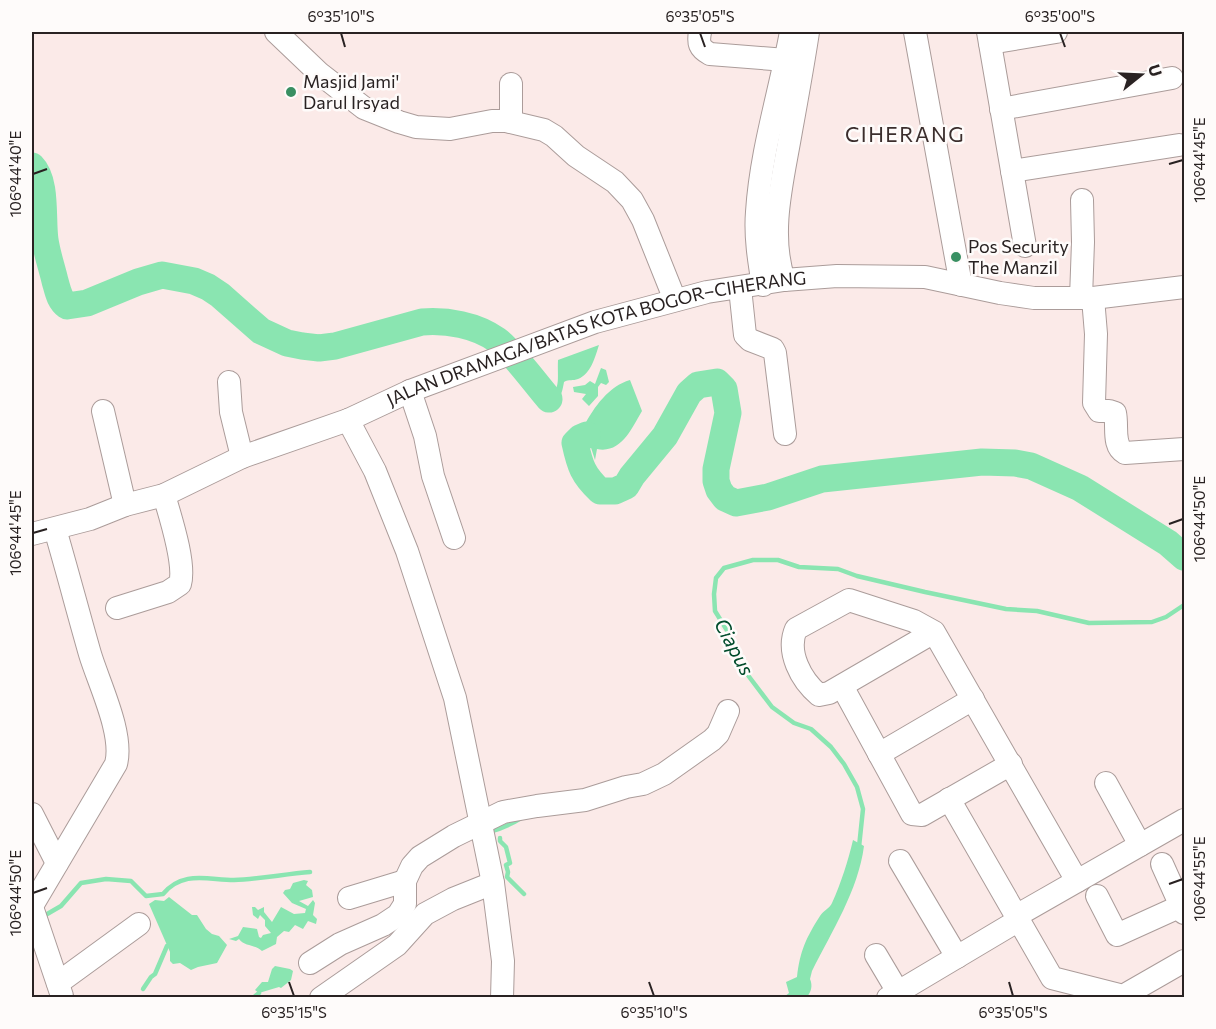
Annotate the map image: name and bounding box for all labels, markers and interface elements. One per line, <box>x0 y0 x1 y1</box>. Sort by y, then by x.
text: 6°35'10"S <box>308 7 375 25</box>
text: 6°35'05"S <box>665 7 735 25</box>
text: 6°35'00"S <box>1025 7 1095 25</box>
north arrow <box>1111 45 1171 105</box>
text: U <box>1145 62 1167 79</box>
place label: Masjid Jami' Darul Irsyad <box>303 70 400 113</box>
marker: Masjid Jami' Darul Irsyad <box>284 85 298 99</box>
text: 106°44'45"E <box>1190 117 1208 203</box>
district label: CIHERANG <box>845 121 965 146</box>
text: 106°44'40"E <box>6 131 24 217</box>
place label: Pos Security The Manzil <box>968 235 1069 278</box>
marker: Pos Security The Manzil <box>949 250 963 264</box>
street label: JALAN DRAMAGA/BATAS KOTA BOGOR–CIHERANG <box>383 266 807 410</box>
text: 106°44'50"E <box>1190 476 1208 562</box>
text: 106°44'45"E <box>6 490 24 576</box>
water label: Ciapus <box>710 614 760 679</box>
text: 106°44'55"E <box>1190 836 1208 922</box>
text: 106°44'50"E <box>6 850 24 936</box>
text: 6°35'15"S <box>261 1003 327 1021</box>
text: 6°35'10"S <box>621 1003 688 1021</box>
text: 6°35'05"S <box>978 1003 1048 1021</box>

